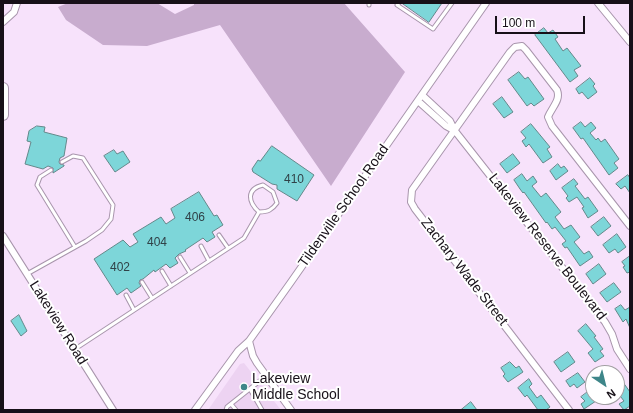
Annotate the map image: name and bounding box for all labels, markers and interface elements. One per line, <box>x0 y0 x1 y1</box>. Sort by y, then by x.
scale bar <box>497 8 587 34</box>
text: 100 m <box>502 16 535 30</box>
street label: Tildenville School Road <box>295 141 393 271</box>
street label: Lakeview Reserve Boulevard <box>485 170 609 324</box>
house number: 410 <box>284 173 304 187</box>
house number: 406 <box>185 211 205 225</box>
street label: Zachary Wade Street <box>417 215 511 329</box>
house number: 404 <box>147 236 167 250</box>
house number: 402 <box>110 261 130 275</box>
street label: Lakeview Road <box>26 278 90 368</box>
north arrow <box>585 365 625 405</box>
place label: Lakeview Middle School <box>252 371 340 404</box>
marker: Lakeview Middle School <box>239 382 249 392</box>
text: N <box>605 387 618 401</box>

